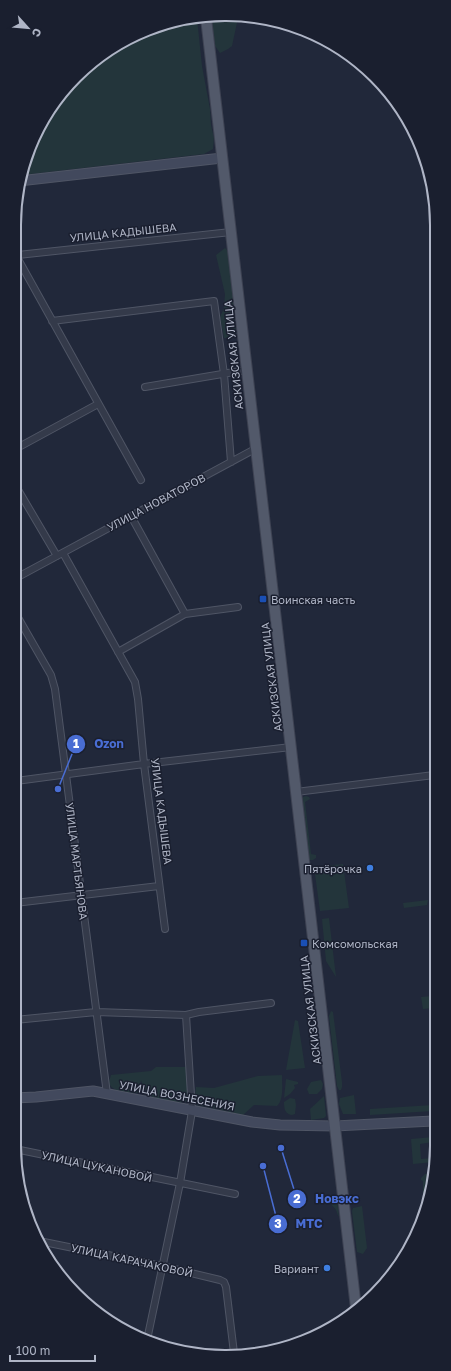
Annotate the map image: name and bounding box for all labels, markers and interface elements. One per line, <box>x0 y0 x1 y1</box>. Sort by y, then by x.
north arrow <box>8 8 48 48</box>
text: С <box>30 26 45 39</box>
street label: УЛИЦА КАДЫШЕВА <box>69 220 178 244</box>
street label: АСКИЗСКАЯ УЛИЦА <box>221 299 245 410</box>
street label: УЛИЦА НОВАТОРОВ <box>105 471 207 533</box>
place label: Воинская часть <box>271 593 356 606</box>
marker: Воинская часть <box>258 594 268 604</box>
street label: АСКИЗСКАЯ УЛИЦА <box>258 621 284 732</box>
callout: Ozon <box>66 732 132 756</box>
text: 1 <box>73 736 79 751</box>
text: Ozon <box>94 736 124 751</box>
street label: УЛИЦА КАДЫШЕВА <box>149 757 175 866</box>
street label: УЛИЦА МАРТЬЯНОВА <box>63 802 91 921</box>
place label: Пятёрочка <box>304 862 362 875</box>
marker: Пятёрочка <box>365 863 375 873</box>
place label: Комсомольская <box>312 937 398 950</box>
marker: Комсомольская <box>299 938 309 948</box>
street label: АСКИЗСКАЯ УЛИЦА <box>297 954 323 1065</box>
street label: УЛИЦА ВОЗНЕСЕНИЯ <box>118 1077 236 1113</box>
street label: УЛИЦА ЦУКАНОВОЙ <box>40 1148 154 1184</box>
callout: Новэкс <box>287 1187 367 1211</box>
text: 2 <box>293 1191 301 1206</box>
text: Новэкс <box>315 1191 359 1206</box>
callout: МТС <box>268 1212 330 1236</box>
text: 3 <box>274 1216 282 1231</box>
text: МТС <box>296 1216 323 1231</box>
street label: УЛИЦА КАРАЧАКОВОЙ <box>70 1241 194 1279</box>
place label: Вариант <box>274 1262 320 1275</box>
marker: Вариант <box>322 1263 332 1273</box>
scale bar <box>10 1337 95 1363</box>
text: 100 m <box>16 1343 50 1358</box>

